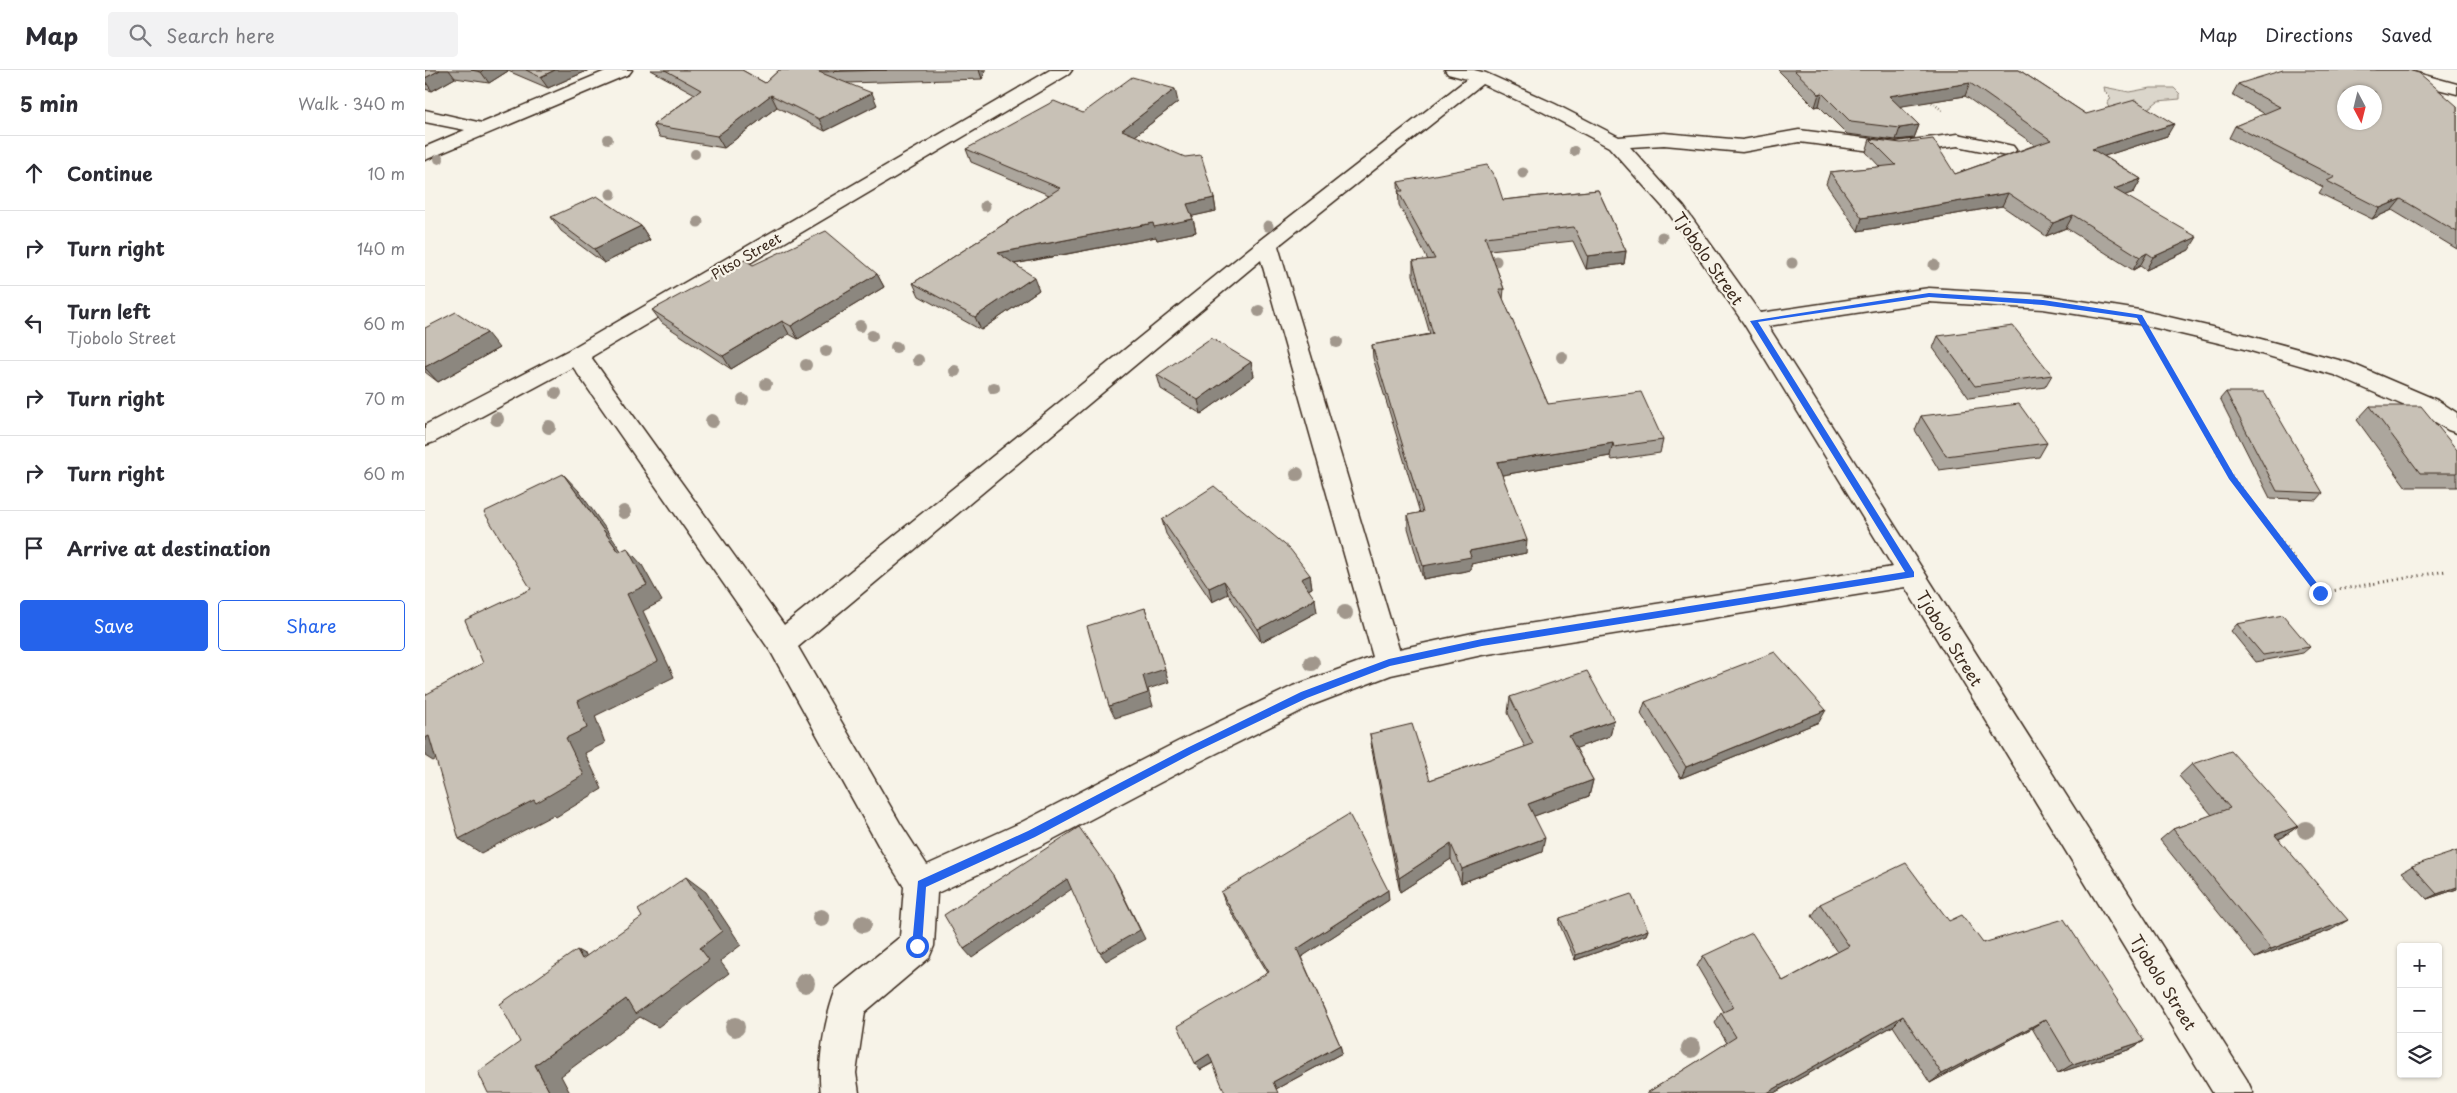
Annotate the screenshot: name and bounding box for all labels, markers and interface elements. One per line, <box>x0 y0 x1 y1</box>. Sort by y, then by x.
search box <box>108 12 458 57</box>
text: Map <box>25 17 78 53</box>
icon: search <box>126 21 154 49</box>
text: Search here <box>166 21 275 49</box>
text: Map <box>2199 21 2237 48</box>
text: Directions <box>2265 21 2353 48</box>
text: Saved <box>2381 21 2432 48</box>
north arrow <box>2337 85 2382 130</box>
text: 5 min <box>20 87 78 119</box>
text: Walk · 340 m <box>298 91 405 115</box>
icon: ahead <box>20 159 48 187</box>
text: Continue <box>67 159 153 187</box>
text: 10 m <box>368 161 405 185</box>
street label: Tjobolo Street <box>1668 207 1750 310</box>
street label: Pitso Street <box>707 227 785 285</box>
icon: right <box>20 234 48 262</box>
text: Turn right <box>67 234 165 262</box>
text: 140 m <box>357 236 405 260</box>
text: Turn left <box>67 297 151 325</box>
icon: left <box>20 309 48 337</box>
text: 60 m <box>363 311 405 335</box>
text: Tjobolo Street <box>67 325 176 349</box>
icon: right <box>20 384 48 412</box>
text: Turn right <box>67 384 165 412</box>
text: 70 m <box>365 386 405 410</box>
icon: right <box>20 459 48 487</box>
text: Turn right <box>67 459 165 487</box>
text: 60 m <box>363 461 405 485</box>
icon: arrive <box>20 534 48 562</box>
text: Arrive at destination <box>67 534 271 562</box>
route end <box>2309 582 2332 605</box>
street label: Tjobolo Street <box>1911 586 1989 691</box>
button: Save <box>20 600 208 651</box>
button: Share <box>218 600 405 651</box>
street label: Tjobolo Street <box>2125 930 2203 1035</box>
route start <box>906 935 929 958</box>
map controls <box>2397 943 2442 1078</box>
button: + <box>2397 943 2442 988</box>
button: − <box>2397 988 2442 1033</box>
button: layers <box>2397 1033 2442 1078</box>

